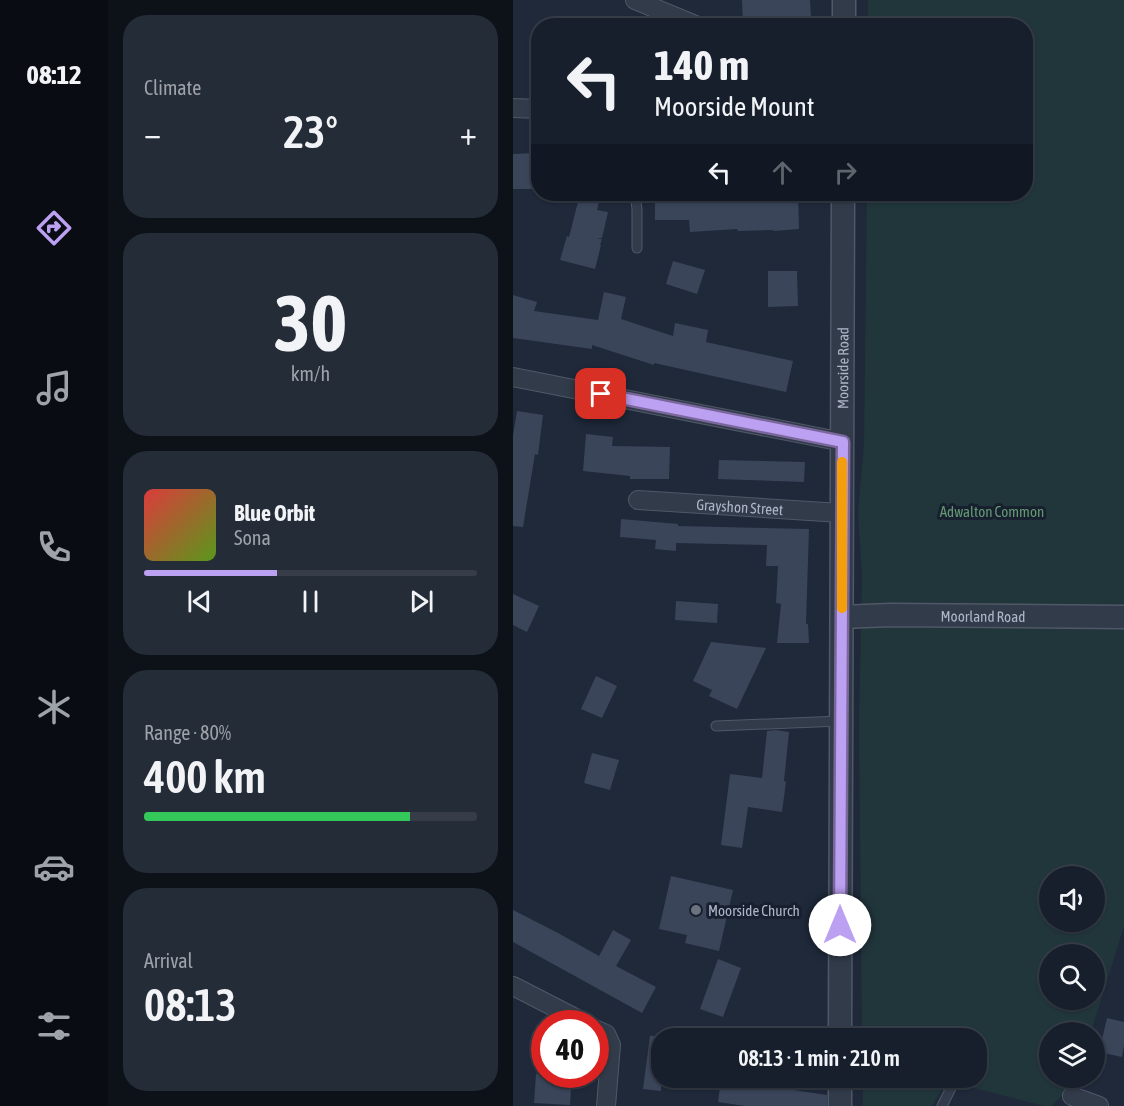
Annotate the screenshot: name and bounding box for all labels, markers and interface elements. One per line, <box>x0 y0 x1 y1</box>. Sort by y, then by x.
text: 140 m <box>654 41 749 89</box>
icon: left <box>555 42 633 120</box>
text: 08:12 <box>26 59 82 90</box>
text: Climate <box>144 76 201 99</box>
text: Moorside Mount <box>654 91 815 122</box>
text: 23° <box>283 106 338 158</box>
text: − <box>144 114 161 152</box>
text: + <box>460 114 477 152</box>
icon: left <box>703 156 736 189</box>
icon: ahead <box>766 156 799 189</box>
icon: right <box>829 156 862 189</box>
icon: directions <box>33 207 75 249</box>
text: 30 <box>274 278 347 368</box>
street label: Moorside Road <box>834 327 851 409</box>
text: km/h <box>291 362 330 385</box>
icon: music <box>33 367 75 409</box>
pin <box>575 368 626 419</box>
icon: arrive <box>584 377 617 410</box>
street label: Grayshon Street <box>696 495 784 518</box>
text: Blue Orbit <box>234 500 315 526</box>
park label: Adwalton Common <box>940 503 1044 520</box>
icon: phone <box>33 526 75 568</box>
text: Sona <box>234 526 271 549</box>
icon: previous <box>183 585 216 618</box>
icon: pause <box>294 585 327 618</box>
icon: next <box>405 585 438 618</box>
street label: Moorland Road <box>941 607 1025 625</box>
icon: climate <box>33 686 75 728</box>
text: Range · 80% <box>144 721 231 744</box>
text: 400 km <box>144 751 266 803</box>
icon: car <box>33 846 75 888</box>
map controls <box>1039 866 1105 1088</box>
button: sound <box>1039 866 1105 932</box>
position arrow <box>808 893 872 957</box>
place label: Moorside Church <box>708 902 800 919</box>
marker: Moorside Church <box>689 903 703 917</box>
button: search <box>1039 944 1105 1010</box>
text: Arrival <box>144 949 193 972</box>
text: 08:13 <box>144 979 237 1031</box>
icon: filters <box>33 1005 75 1047</box>
speed limit sign: 40 <box>531 1010 609 1088</box>
button: layers <box>1039 1022 1105 1088</box>
text: 08:13 · 1 min · 210 m <box>738 1045 900 1071</box>

